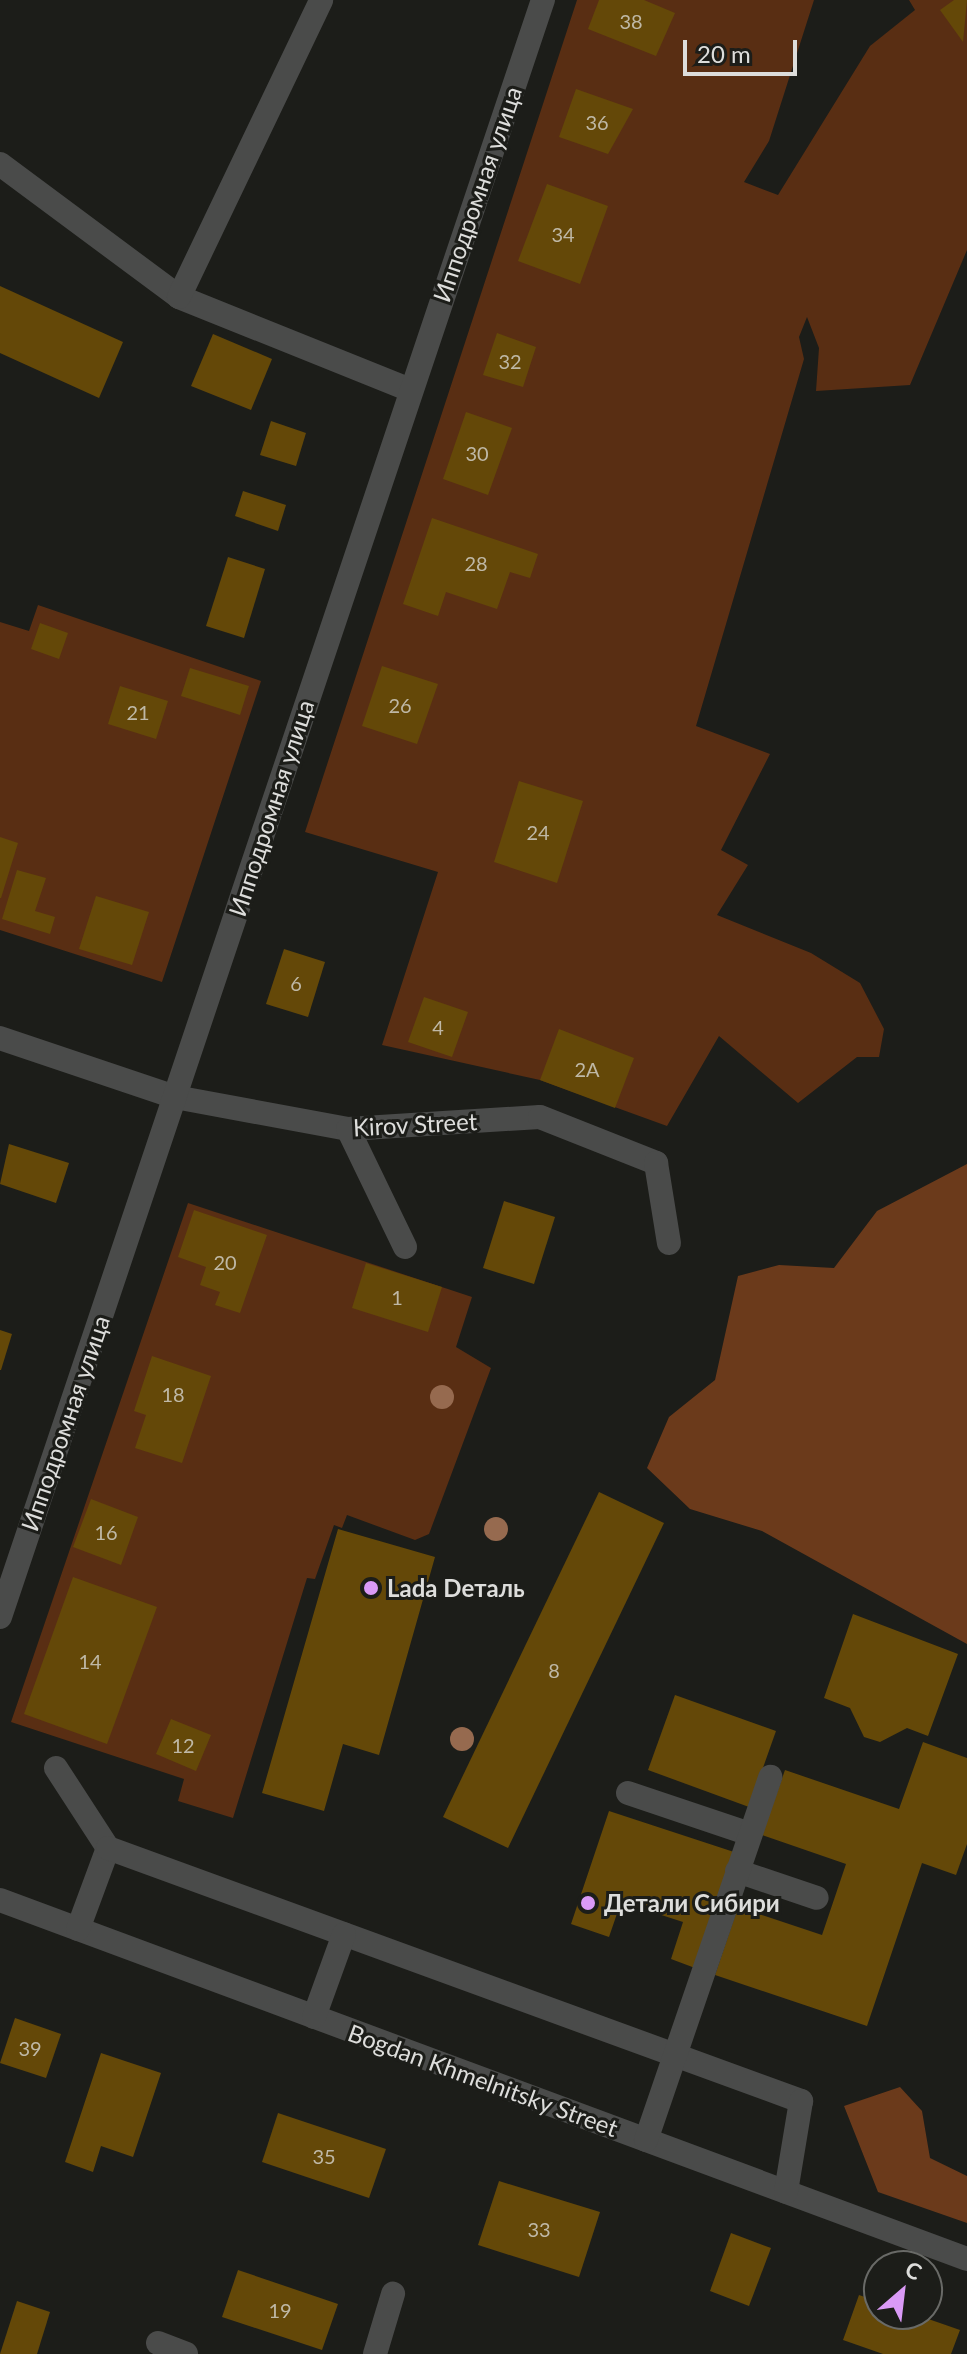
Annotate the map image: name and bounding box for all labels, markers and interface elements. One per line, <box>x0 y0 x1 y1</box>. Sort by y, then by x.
house number: 38 <box>619 9 643 33</box>
scale bar <box>687 24 801 74</box>
text: 20 m <box>697 39 751 68</box>
street label: Ипподромная улица <box>427 82 527 306</box>
house number: 36 <box>585 110 609 134</box>
house number: 34 <box>551 222 575 246</box>
house number: 32 <box>498 349 522 373</box>
house number: 30 <box>465 441 489 465</box>
house number: 28 <box>464 551 488 575</box>
house number: 26 <box>388 693 412 717</box>
street label: Ипподромная улица <box>222 696 320 920</box>
house number: 21 <box>126 700 150 724</box>
house number: 24 <box>526 820 550 844</box>
house number: 6 <box>290 971 302 995</box>
house number: 4 <box>432 1015 444 1039</box>
house number: 2А <box>574 1057 600 1081</box>
street label: Kirov Street <box>352 1106 478 1142</box>
house number: 20 <box>213 1250 237 1274</box>
house number: 1 <box>391 1285 403 1309</box>
street label: Ипподромная улица <box>15 1311 115 1535</box>
house number: 18 <box>161 1382 185 1406</box>
house number: 16 <box>94 1520 118 1544</box>
place label: Lada Dеталь <box>387 1574 525 1602</box>
marker: Lada Dеталь <box>362 1579 380 1597</box>
house number: 14 <box>78 1649 102 1673</box>
house number: 8 <box>548 1658 560 1682</box>
house number: 12 <box>171 1733 195 1757</box>
place label: Детали Сибири <box>604 1889 780 1917</box>
marker: Детали Сибири <box>579 1894 597 1912</box>
street label: Bogdan Khmelnitsky Street <box>344 2018 622 2142</box>
house number: 39 <box>18 2036 42 2060</box>
house number: 35 <box>312 2144 336 2168</box>
house number: 33 <box>527 2217 551 2241</box>
north arrow <box>863 2250 943 2330</box>
text: С <box>901 2255 926 2285</box>
house number: 19 <box>268 2298 292 2322</box>

